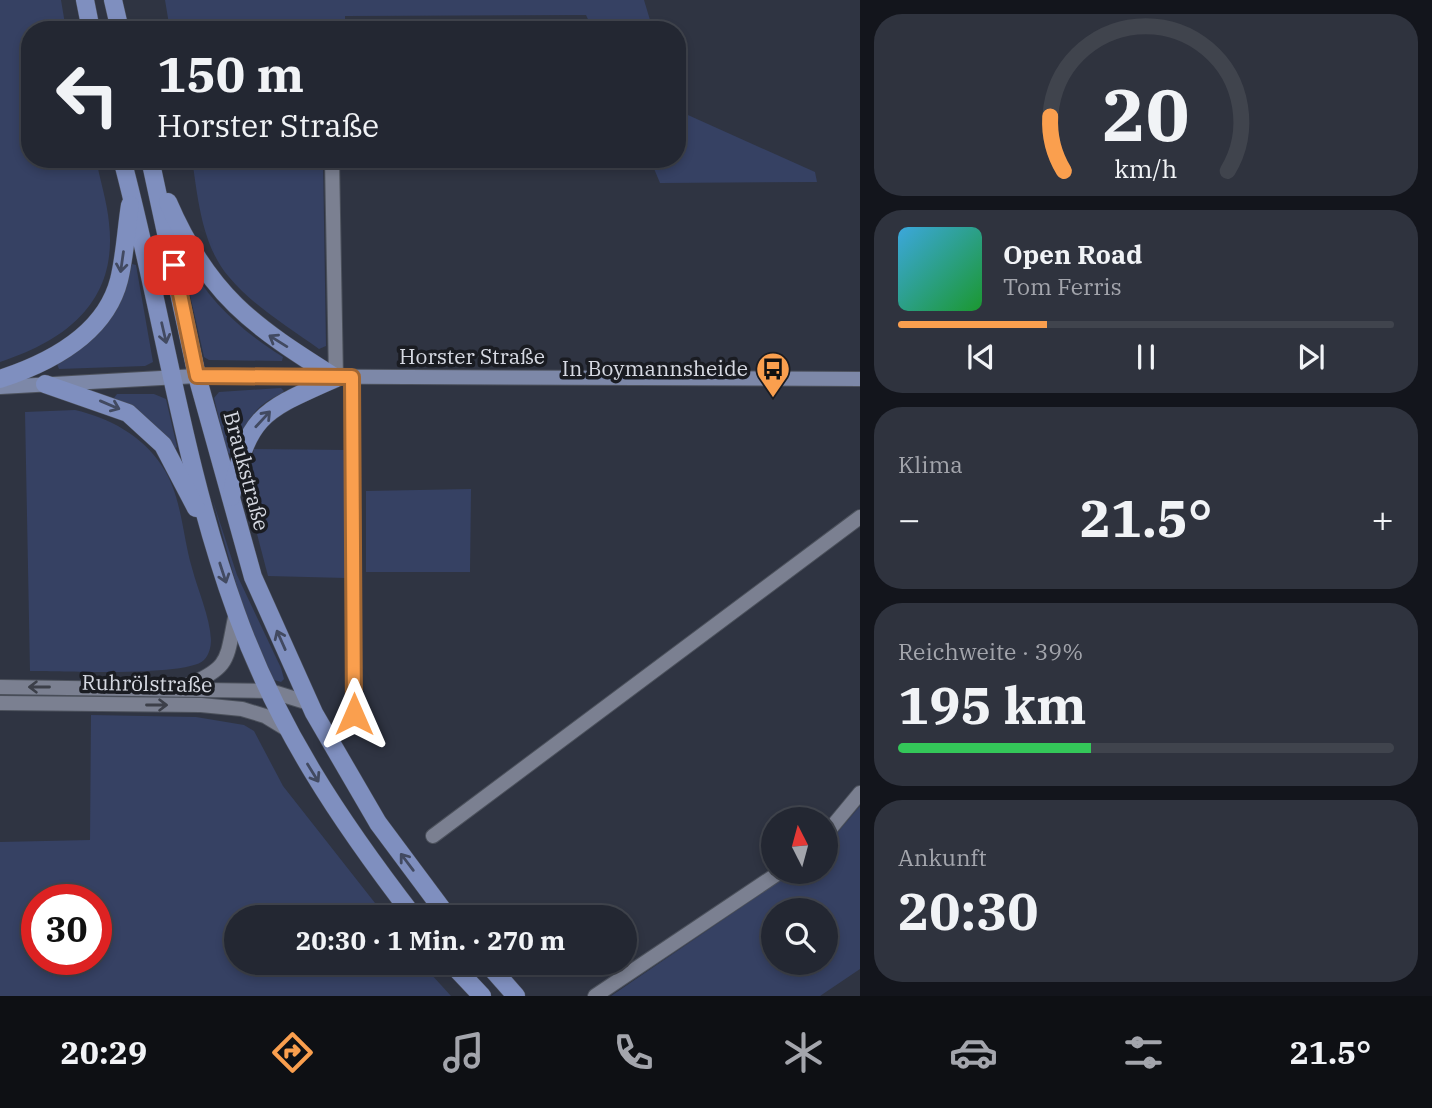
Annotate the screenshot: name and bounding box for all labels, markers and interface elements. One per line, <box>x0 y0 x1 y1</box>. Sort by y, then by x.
text: 150 m <box>157 42 304 105</box>
icon: left <box>42 49 133 140</box>
text: 20 <box>1102 67 1190 162</box>
text: Horster Straße <box>157 104 379 146</box>
text: km/h <box>1114 152 1178 185</box>
pin <box>144 235 204 295</box>
text: Open Road <box>1003 237 1142 271</box>
icon: arrive <box>155 246 193 284</box>
one-way arrow <box>115 250 128 273</box>
text: Tom Ferris <box>1003 271 1122 301</box>
one-way arrow <box>157 321 171 344</box>
one-way arrow <box>269 334 289 348</box>
icon: previous <box>962 338 1000 376</box>
icon: pause <box>1127 338 1165 376</box>
icon: next <box>1292 338 1330 376</box>
street label: Horster Straße <box>399 342 545 370</box>
bus stop icon: In Boymannsheide <box>754 350 792 399</box>
place label: In Boymannsheide <box>562 354 748 382</box>
one-way arrow <box>99 399 120 412</box>
street label: Braukstraße <box>218 408 276 534</box>
one-way arrow <box>255 410 271 428</box>
text: Klima <box>898 449 963 479</box>
text: 21.5° <box>1080 484 1212 551</box>
text: − <box>898 494 921 543</box>
text: + <box>1371 494 1394 543</box>
one-way arrow <box>218 561 230 583</box>
one-way arrow <box>274 630 287 652</box>
text: Reichweite · 39% <box>898 636 1083 666</box>
street label: Ruhrölstraße <box>82 668 213 698</box>
text: 195 km <box>898 671 1087 738</box>
position arrow <box>317 677 391 751</box>
one-way arrow <box>28 680 51 694</box>
one-way arrow <box>145 698 168 712</box>
one-way arrow <box>307 762 321 782</box>
north arrow <box>761 807 838 884</box>
map controls <box>761 807 838 975</box>
text: Ankunft <box>898 842 987 872</box>
one-way arrow <box>400 853 415 872</box>
text: 20:30 <box>898 877 1039 944</box>
speed limit sign: 30 <box>21 884 112 975</box>
button: search <box>761 898 838 975</box>
text: 20:30 · 1 Min. · 270 m <box>296 923 565 957</box>
icon: directions <box>268 1028 317 1077</box>
icon: music <box>439 1028 488 1077</box>
icon: phone <box>609 1028 658 1077</box>
icon: climate <box>779 1028 828 1077</box>
icon: car <box>949 1028 998 1077</box>
icon: filters <box>1119 1028 1168 1077</box>
text: 20:29 <box>61 1031 147 1073</box>
text: 21.5° <box>1290 1031 1371 1073</box>

